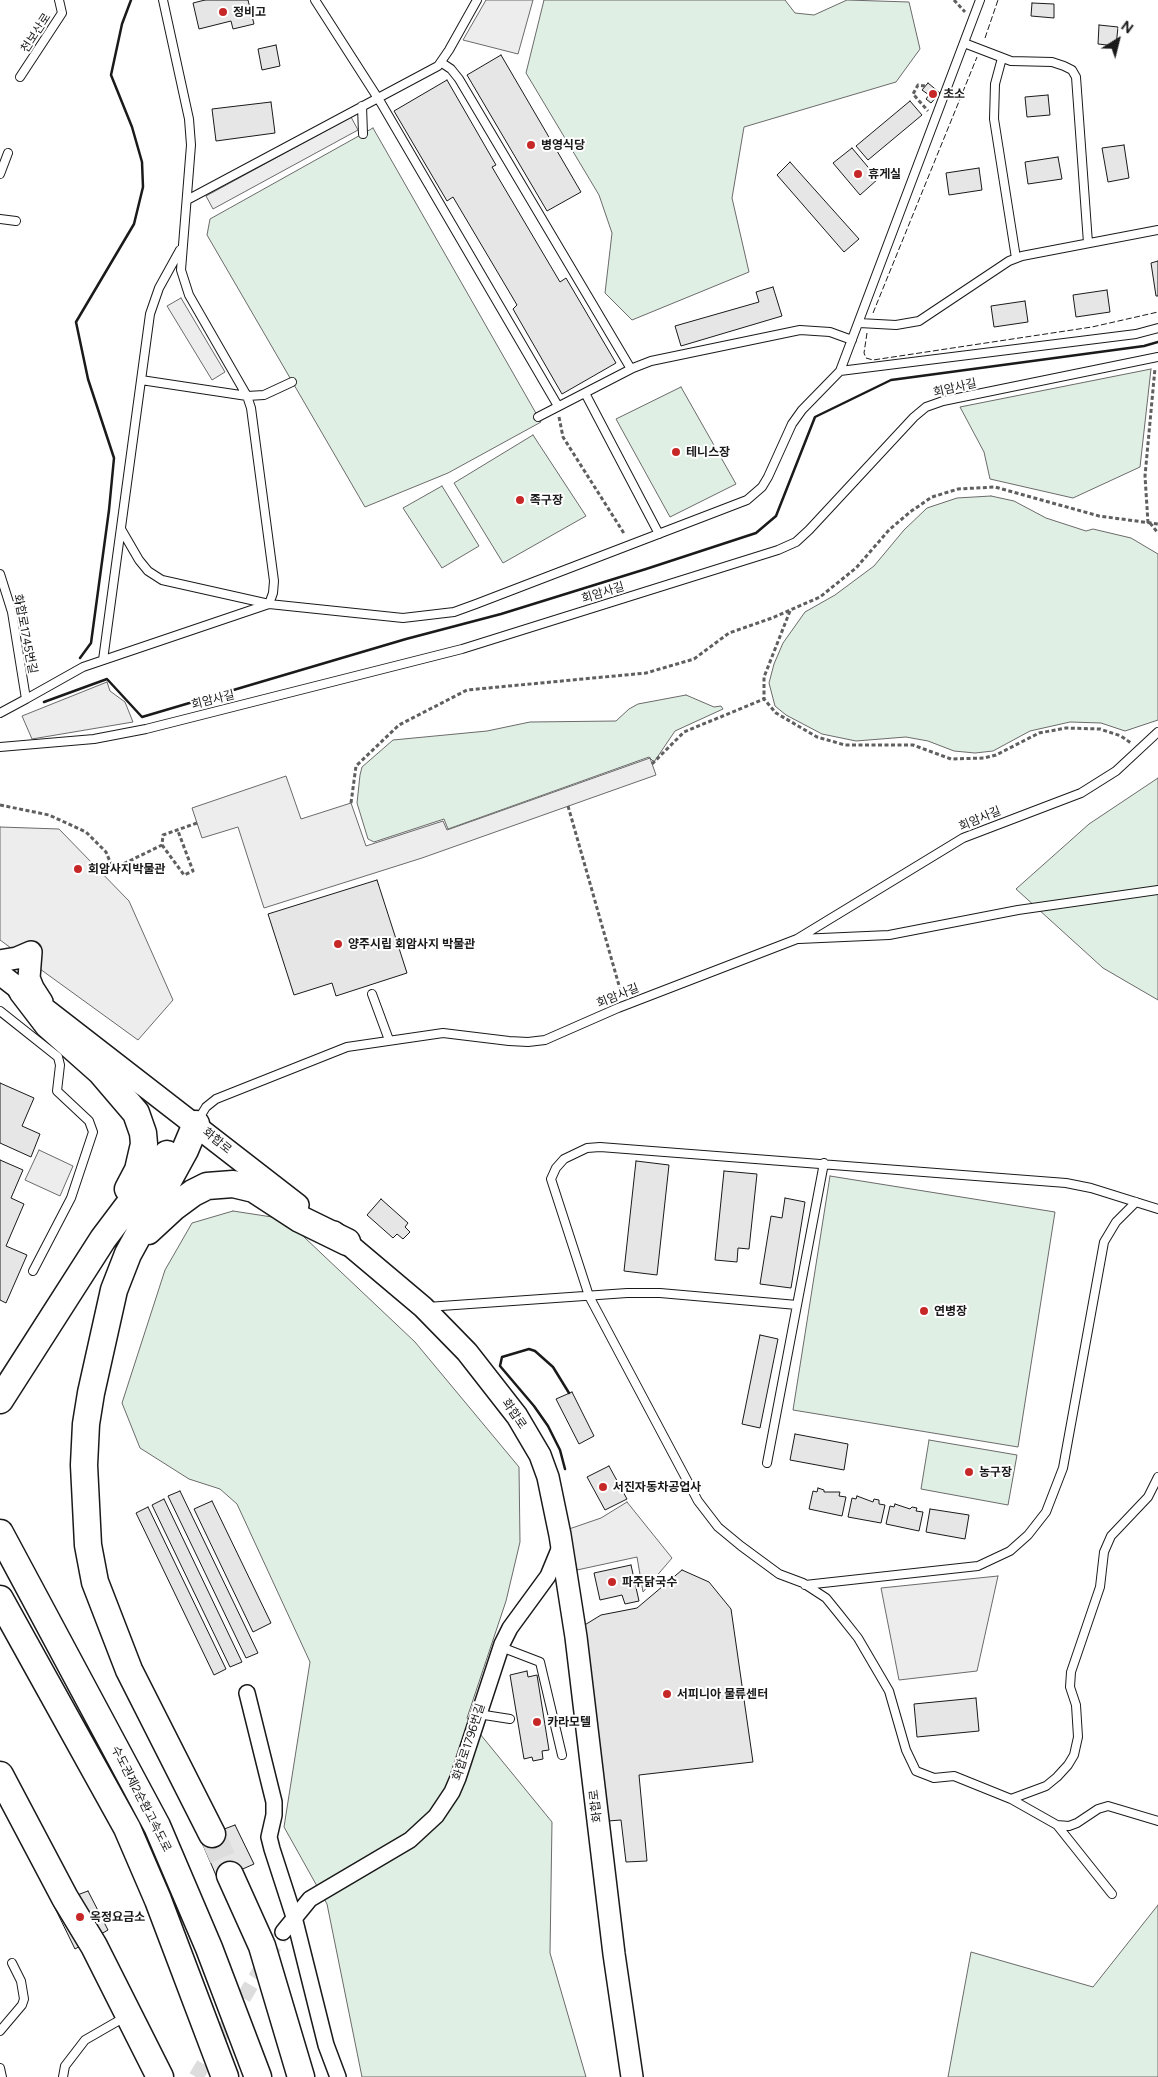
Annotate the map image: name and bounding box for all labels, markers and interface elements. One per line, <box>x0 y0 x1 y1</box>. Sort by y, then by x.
place label: 정비고 <box>233 5 266 19</box>
marker: 정비고 <box>217 6 229 18</box>
street label: 천보산로 <box>18 11 54 55</box>
north arrow <box>1093 15 1143 65</box>
text: N <box>1118 17 1136 38</box>
place label: 초소 <box>943 87 965 101</box>
marker: 초소 <box>927 88 939 100</box>
place label: 병영식당 <box>541 138 585 152</box>
marker: 병영식당 <box>525 139 537 151</box>
place label: 휴게실 <box>868 167 901 181</box>
marker: 휴게실 <box>852 168 864 180</box>
street label: 회암사길 <box>932 376 978 400</box>
place label: 테니스장 <box>686 445 730 459</box>
marker: 테니스장 <box>670 446 682 458</box>
place label: 족구장 <box>530 493 563 507</box>
marker: 족구장 <box>514 494 526 506</box>
street label: 회암사길 <box>580 580 626 606</box>
street label: 화합로1745번길 <box>10 593 40 675</box>
street label: 회암사길 <box>190 688 236 712</box>
street label: 회암사길 <box>957 804 1003 834</box>
place label: 회암사지박물관 <box>88 862 165 876</box>
marker: 회암사지박물관 <box>72 863 84 875</box>
place label: 양주시립 회암사지 박물관 <box>348 937 475 951</box>
marker: 양주시립 회암사지 박물관 <box>332 938 344 950</box>
street label: 회암사길 <box>595 981 641 1011</box>
street label: 화합로 <box>200 1125 234 1157</box>
place label: 연병장 <box>934 1304 967 1318</box>
marker: 연병장 <box>918 1305 930 1317</box>
street label: 화합로 <box>499 1396 529 1432</box>
place label: 농구장 <box>979 1465 1012 1479</box>
marker: 농구장 <box>963 1466 975 1478</box>
place label: 서진자동차공업사 <box>613 1480 701 1494</box>
marker: 서진자동차공업사 <box>597 1481 609 1493</box>
place label: 파주닭국수 <box>622 1575 677 1589</box>
marker: 파주닭국수 <box>606 1576 618 1588</box>
place label: 서피니아 물류센터 <box>677 1687 768 1701</box>
marker: 서피니아 물류센터 <box>661 1688 673 1700</box>
street label: 화합로1796번길 <box>450 1702 488 1782</box>
place label: 카라모텔 <box>547 1715 591 1729</box>
marker: 카라모텔 <box>531 1716 543 1728</box>
street label: 수도권제2순환고속도로 <box>108 1744 174 1854</box>
street label: 화합로 <box>587 1789 605 1823</box>
place label: 옥정요금소 <box>90 1910 145 1924</box>
marker: 옥정요금소 <box>74 1911 86 1923</box>

